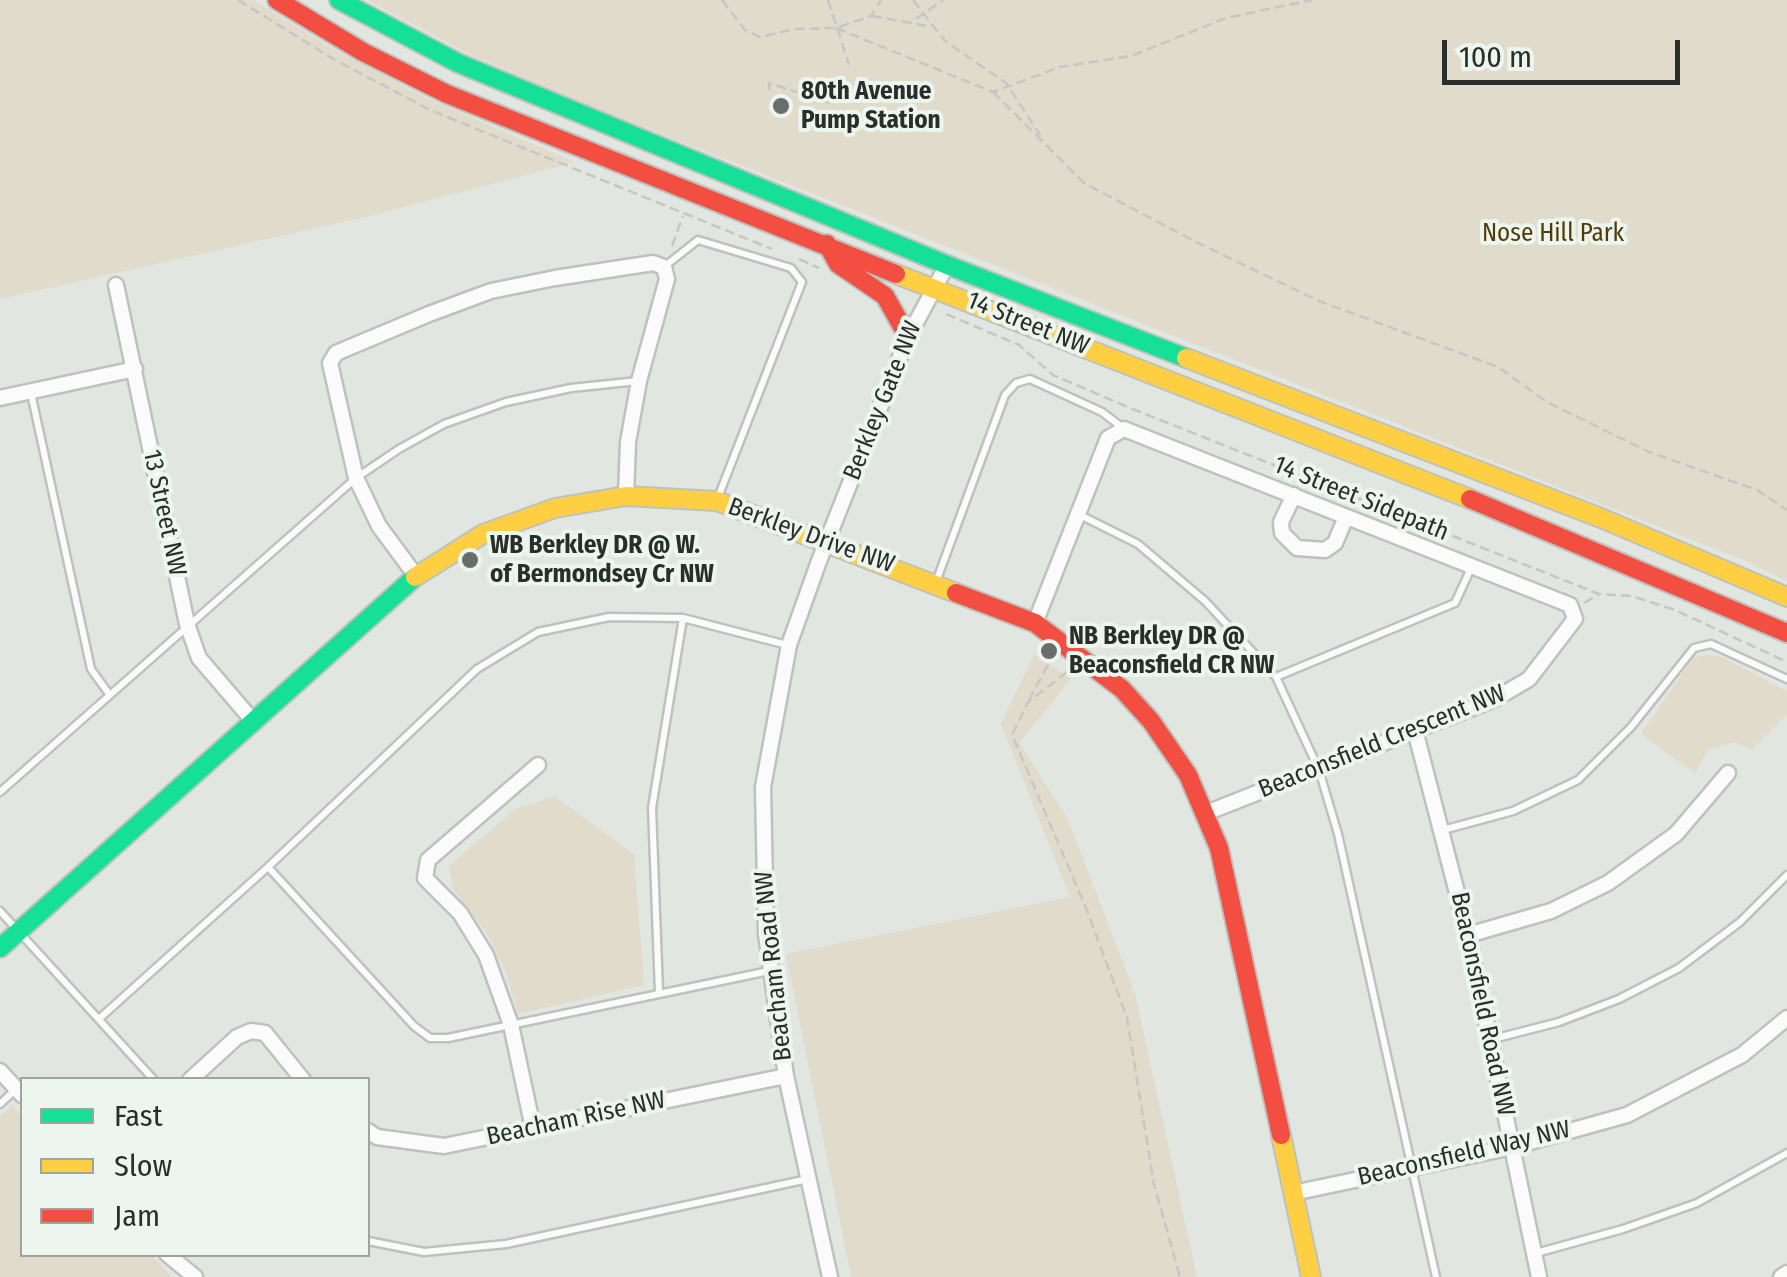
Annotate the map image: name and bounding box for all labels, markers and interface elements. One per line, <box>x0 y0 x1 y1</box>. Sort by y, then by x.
scale bar <box>1447 20 1684 82</box>
text: 100 m <box>1459 39 1532 75</box>
place label: 80th Avenue Pump Station <box>801 77 941 136</box>
marker: 80th Avenue Pump Station <box>770 95 792 117</box>
park label: Nose Hill Park <box>1482 219 1624 249</box>
street label: 14 Street NW <box>963 286 1093 362</box>
street label: Berkley Gate NW <box>838 317 928 485</box>
street label: 13 Street NW <box>136 447 192 579</box>
street label: 14 Street Sidepath <box>1269 450 1453 548</box>
street label: Berkley Drive NW <box>724 492 898 580</box>
place label: WB Berkley DR @ W. of Bermondsey Cr NW <box>490 531 714 590</box>
marker: WB Berkley DR @ W. of Bermondsey Cr NW <box>459 549 481 571</box>
place label: NB Berkley DR @ Beaconsfield CR NW <box>1069 622 1274 681</box>
marker: NB Berkley DR @ Beaconsfield CR NW <box>1038 640 1060 662</box>
street label: Beaconsfield Crescent NW <box>1254 679 1510 805</box>
street label: Beacham Road NW <box>749 870 799 1062</box>
street label: Beaconsfield Road NW <box>1444 889 1520 1119</box>
legend <box>20 1077 370 1257</box>
street label: Beacham Rise NW <box>484 1085 668 1153</box>
text: Fast <box>114 1098 162 1134</box>
street label: Beaconsfield Way NW <box>1355 1115 1573 1193</box>
text: Slow <box>114 1148 172 1184</box>
text: Jam <box>114 1198 160 1234</box>

